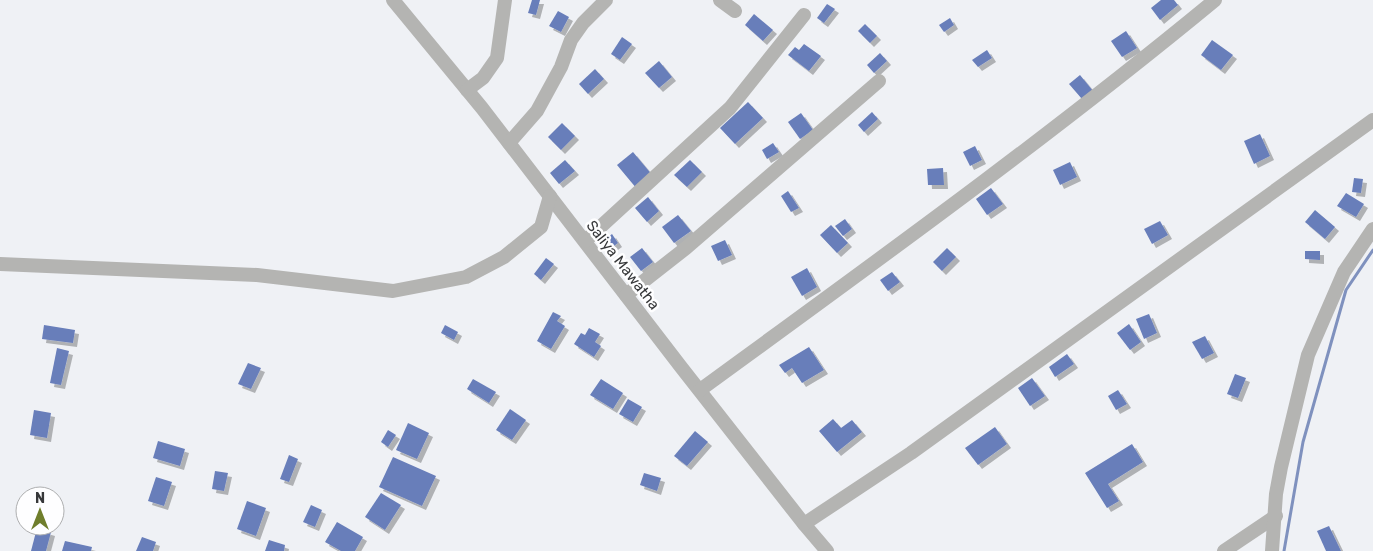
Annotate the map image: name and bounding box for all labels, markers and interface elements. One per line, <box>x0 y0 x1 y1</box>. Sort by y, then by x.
street label: Saliya Mawatha <box>583 217 663 313</box>
north arrow <box>15 486 65 536</box>
text: N <box>35 490 45 507</box>

